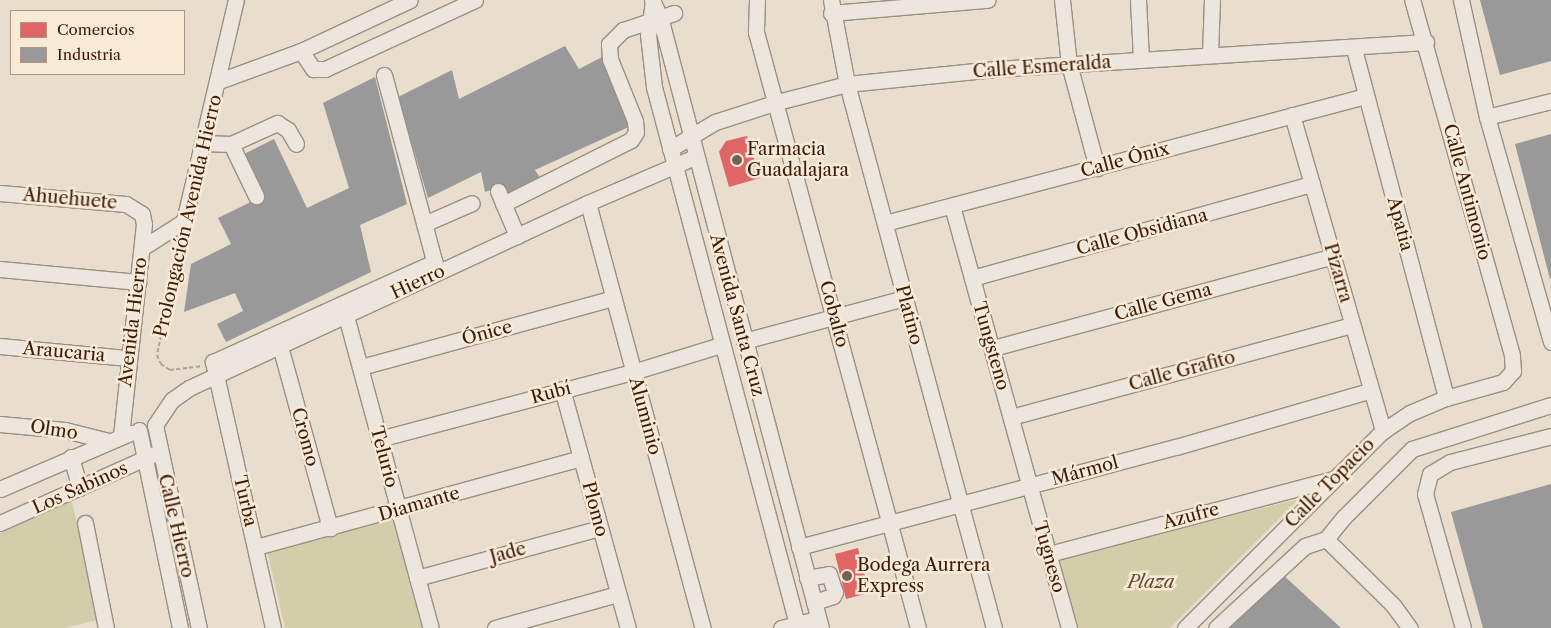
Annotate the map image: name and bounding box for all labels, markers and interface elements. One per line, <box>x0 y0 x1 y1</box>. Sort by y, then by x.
legend <box>10 10 185 75</box>
text: Comercios <box>57 20 134 39</box>
text: Industria <box>57 45 121 64</box>
street label: Calle Esmeralda <box>972 51 1112 83</box>
street label: Prolongación Avenida Hierro <box>149 92 227 340</box>
street label: Calle Antimonio <box>1438 121 1496 263</box>
street label: Calle Ónix <box>1078 138 1172 182</box>
place label: Farmacia Guadalajara <box>747 139 849 182</box>
marker: Farmacia Guadalajara <box>731 154 743 166</box>
street label: Ahuehuete <box>22 184 118 214</box>
street label: Apatia <box>1382 195 1418 253</box>
street label: Calle Obsidiana <box>1074 204 1210 260</box>
street label: Avenida Santa Cruz <box>705 231 769 399</box>
street label: Pizarra <box>1319 241 1357 305</box>
street label: Avenida Hierro <box>114 256 152 388</box>
street label: Hierro <box>388 260 448 304</box>
street label: Cobalto <box>815 278 853 350</box>
street label: Calle Gema <box>1112 279 1214 325</box>
street label: Platino <box>891 283 927 347</box>
street label: Tungsteno <box>968 299 1014 393</box>
street label: Ónice <box>459 316 515 350</box>
street label: Araucaria <box>22 338 106 366</box>
street label: Calle Grafito <box>1126 346 1238 396</box>
street label: Aluminio <box>624 375 666 457</box>
street label: Rubí <box>529 377 573 409</box>
street label: Cromo <box>287 405 323 469</box>
street label: Olmo <box>29 416 79 444</box>
street label: Telurio <box>365 424 403 490</box>
street label: Calle Topacio <box>1281 434 1379 532</box>
street label: Mármol <box>1049 452 1121 490</box>
street label: Los Sabinos <box>29 457 131 519</box>
street label: Calle Hierro <box>154 472 198 580</box>
street label: Turba <box>229 473 261 529</box>
street label: Plomo <box>577 479 613 539</box>
street label: Diamante <box>376 482 462 526</box>
street label: Azufre <box>1160 498 1222 534</box>
street label: Tugneso <box>1028 519 1070 595</box>
street label: Jade <box>487 538 529 568</box>
place label: Bodega Aurrera Express <box>857 555 992 598</box>
marker: Bodega Aurrera Express <box>841 570 853 582</box>
park label: Plaza <box>1127 571 1175 593</box>

